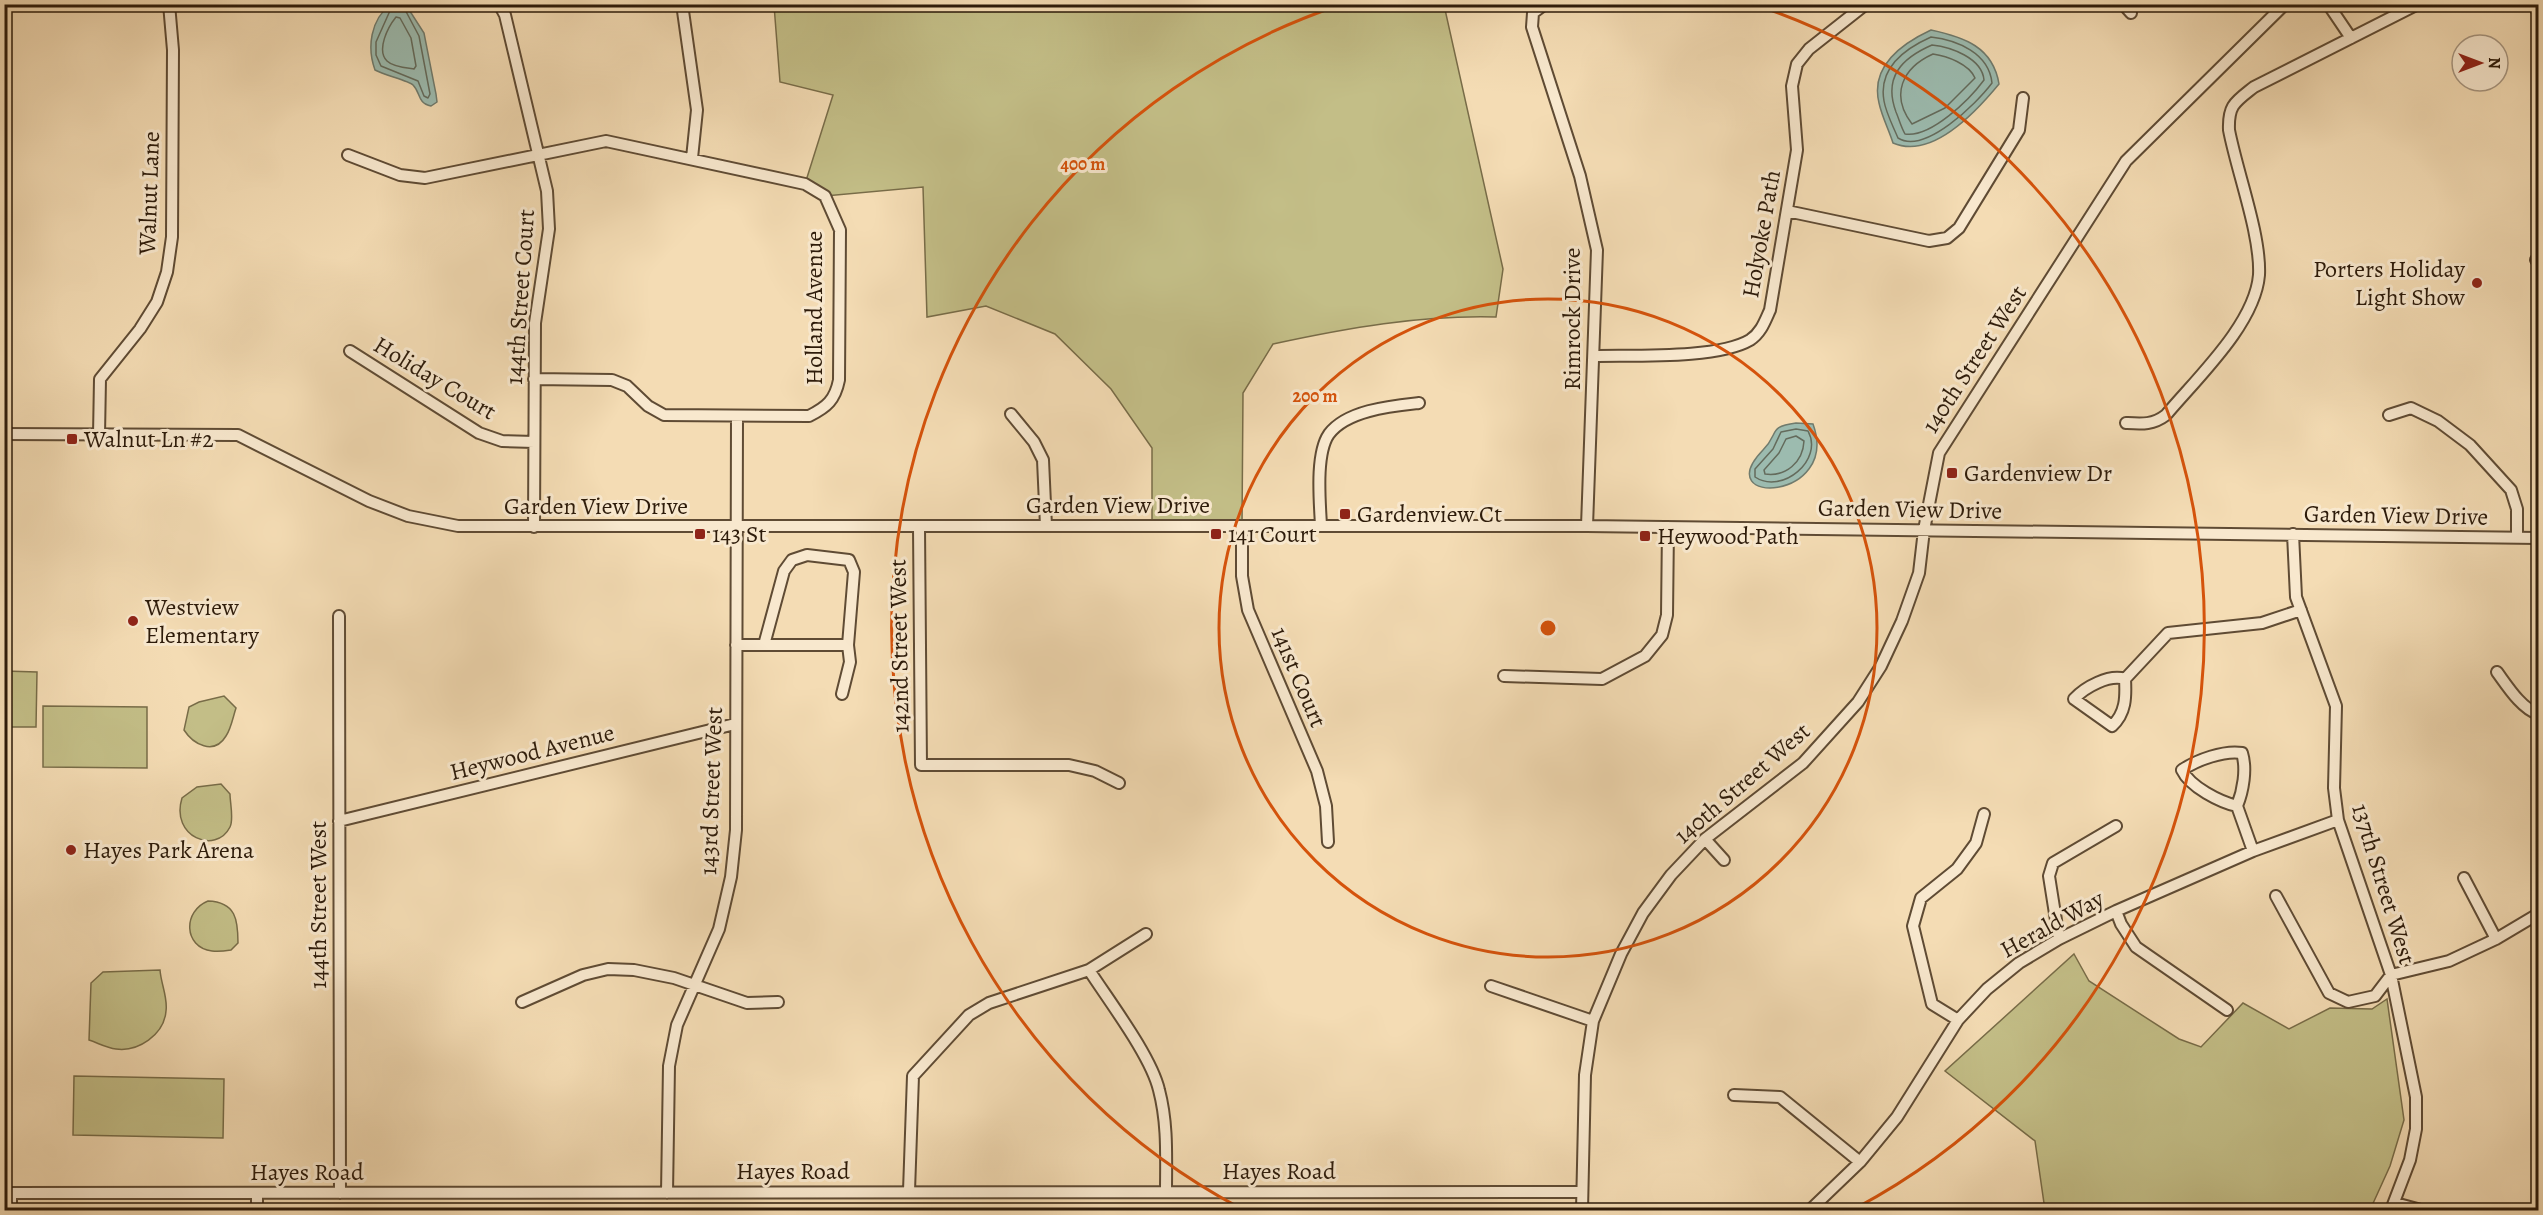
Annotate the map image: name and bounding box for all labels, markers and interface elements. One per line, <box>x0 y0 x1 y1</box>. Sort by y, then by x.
north arrow <box>2450 33 2510 93</box>
text: N <box>2483 57 2505 69</box>
street label: Walnut Lane <box>131 131 167 256</box>
text: 400 m <box>1061 152 1105 176</box>
street label: Holyoke Path <box>1734 167 1788 300</box>
street label: 144th Street Court <box>498 208 542 386</box>
street label: Holland Avenue <box>798 231 830 385</box>
street label: Rimrock Drive <box>1556 248 1588 390</box>
place label: Porters Holiday Light Show <box>2313 253 2465 313</box>
marker: Porters Holiday Light Show <box>2470 276 2484 290</box>
street label: 140th Street West <box>1914 279 2034 439</box>
street label: Holiday Court <box>368 329 502 427</box>
text: 200 m <box>1292 384 1338 408</box>
place label: Walnut Ln #2 <box>83 423 214 455</box>
marker: Walnut Ln #2 <box>65 432 79 446</box>
place label: Gardenview Dr <box>1964 457 2112 489</box>
marker: Gardenview Dr <box>1945 466 1959 480</box>
street label: Garden View Drive <box>1026 489 1210 521</box>
street label: Garden View Drive <box>504 490 688 522</box>
street label: Garden View Drive <box>1818 491 2002 527</box>
street label: Garden View Drive <box>2304 497 2488 533</box>
place label: Gardenview Ct <box>1357 498 1502 530</box>
marker: Gardenview Ct <box>1338 507 1352 521</box>
place label: 143 St <box>712 518 767 550</box>
place label: 141 Court <box>1228 518 1317 550</box>
place label: Heywood Path <box>1657 520 1799 552</box>
marker: 143 St <box>693 527 707 541</box>
marker: 141 Court <box>1209 527 1223 541</box>
marker: Heywood Path <box>1638 529 1652 543</box>
street label: 142nd Street West <box>881 559 917 733</box>
place label: Westview Elementary <box>144 591 259 651</box>
marker: Westview Elementary <box>126 614 140 628</box>
centre of rings <box>1538 618 1558 638</box>
street label: 141st Court <box>1264 622 1335 732</box>
street label: 143rd Street West <box>692 706 730 876</box>
street label: 140th Street West <box>1667 715 1817 851</box>
street label: Heywood Avenue <box>446 716 618 788</box>
street label: 137th Street West <box>2344 800 2424 968</box>
street label: 144th Street West <box>302 821 334 989</box>
place label: Hayes Park Arena <box>83 834 255 866</box>
marker: Hayes Park Arena <box>64 843 78 857</box>
street label: Herald Way <box>1994 882 2110 966</box>
street label: Hayes Road <box>736 1155 850 1187</box>
street label: Hayes Road <box>1222 1155 1336 1187</box>
street label: Hayes Road <box>250 1156 364 1188</box>

